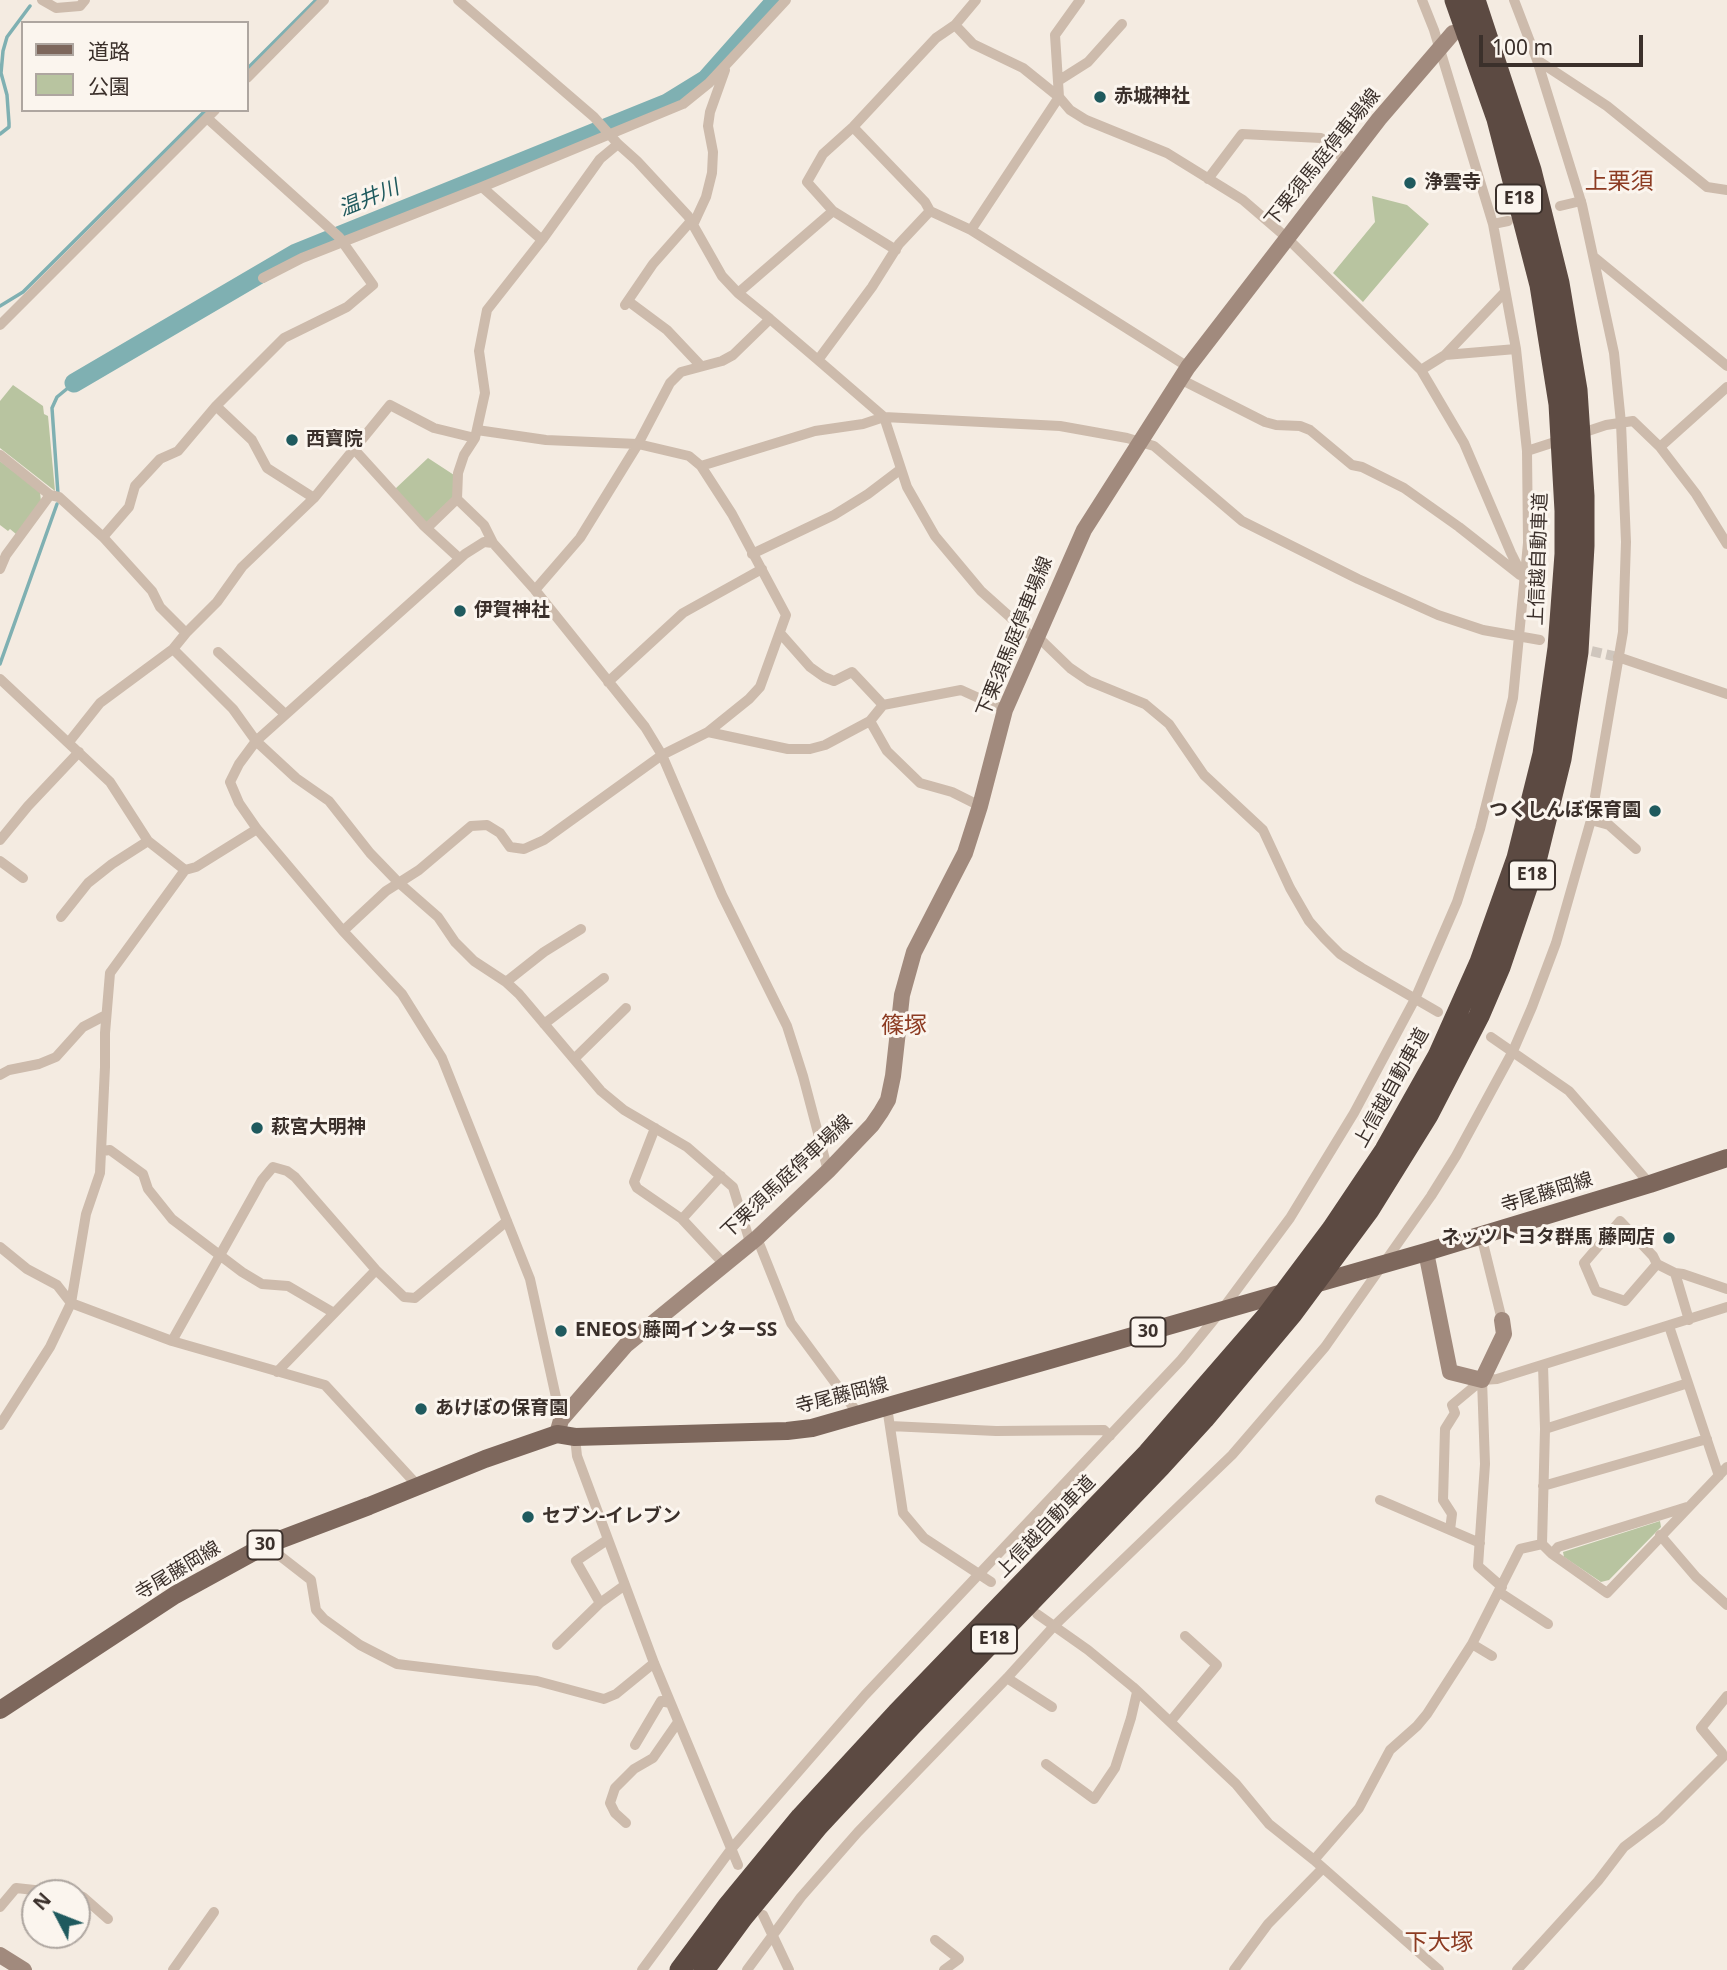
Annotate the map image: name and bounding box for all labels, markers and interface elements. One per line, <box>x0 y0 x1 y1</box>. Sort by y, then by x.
legend <box>21 21 248 112</box>
scale bar <box>1482 21 1646 65</box>
text: 100 m <box>1492 33 1553 61</box>
text: 道路 <box>88 37 130 65</box>
text: 公園 <box>88 72 130 100</box>
street label: 下栗須馬庭停車場線 <box>1260 84 1386 232</box>
place label: 赤城神社 <box>1114 86 1190 108</box>
marker: 赤城神社 <box>1092 89 1108 105</box>
district label: 上栗須 <box>1585 168 1653 196</box>
place label: 浄雲寺 <box>1424 172 1481 194</box>
marker: 浄雲寺 <box>1402 175 1418 191</box>
water label: 温井川 <box>335 176 403 222</box>
road number: E18 <box>1496 184 1542 214</box>
place label: 西寶院 <box>306 429 363 451</box>
marker: 西寶院 <box>284 432 300 448</box>
street label: 上信越自動車道 <box>1525 492 1553 626</box>
street label: 下栗須馬庭停車場線 <box>972 553 1058 721</box>
place label: 伊賀神社 <box>474 600 550 622</box>
marker: 伊賀神社 <box>452 603 468 619</box>
place label: つくしんぼ保育園 <box>1489 800 1641 822</box>
marker: つくしんぼ保育園 <box>1647 803 1663 819</box>
road number: E18 <box>1509 860 1555 890</box>
district label: 篠塚 <box>881 1012 927 1040</box>
street label: 上信越自動車道 <box>1350 1024 1434 1152</box>
street label: 下栗須馬庭停車場線 <box>717 1110 857 1244</box>
place label: 萩宮大明神 <box>271 1117 366 1139</box>
marker: 萩宮大明神 <box>249 1120 265 1136</box>
street label: 寺尾藤岡線 <box>1498 1168 1596 1218</box>
place label: ネッツトヨタ群馬 藤岡店 <box>1441 1227 1655 1249</box>
marker: ネッツトヨタ群馬 藤岡店 <box>1661 1230 1677 1246</box>
road number: 30 <box>1130 1317 1166 1346</box>
place label: ENEOS 藤岡インターSS <box>575 1320 777 1342</box>
marker: ENEOS 藤岡インターSS <box>553 1323 569 1339</box>
street label: 寺尾藤岡線 <box>793 1373 891 1419</box>
place label: あけぼの保育園 <box>435 1398 568 1420</box>
marker: あけぼの保育園 <box>413 1401 429 1417</box>
street label: 上信越自動車道 <box>992 1471 1100 1583</box>
place label: セブン-イレブン <box>542 1506 681 1528</box>
marker: セブン-イレブン <box>520 1509 536 1525</box>
road number: 30 <box>247 1530 282 1560</box>
street label: 寺尾藤岡線 <box>131 1537 225 1605</box>
road number: E18 <box>971 1624 1017 1654</box>
north arrow <box>21 1879 91 1949</box>
text: N <box>27 1887 57 1916</box>
district label: 下大塚 <box>1405 1929 1473 1957</box>

